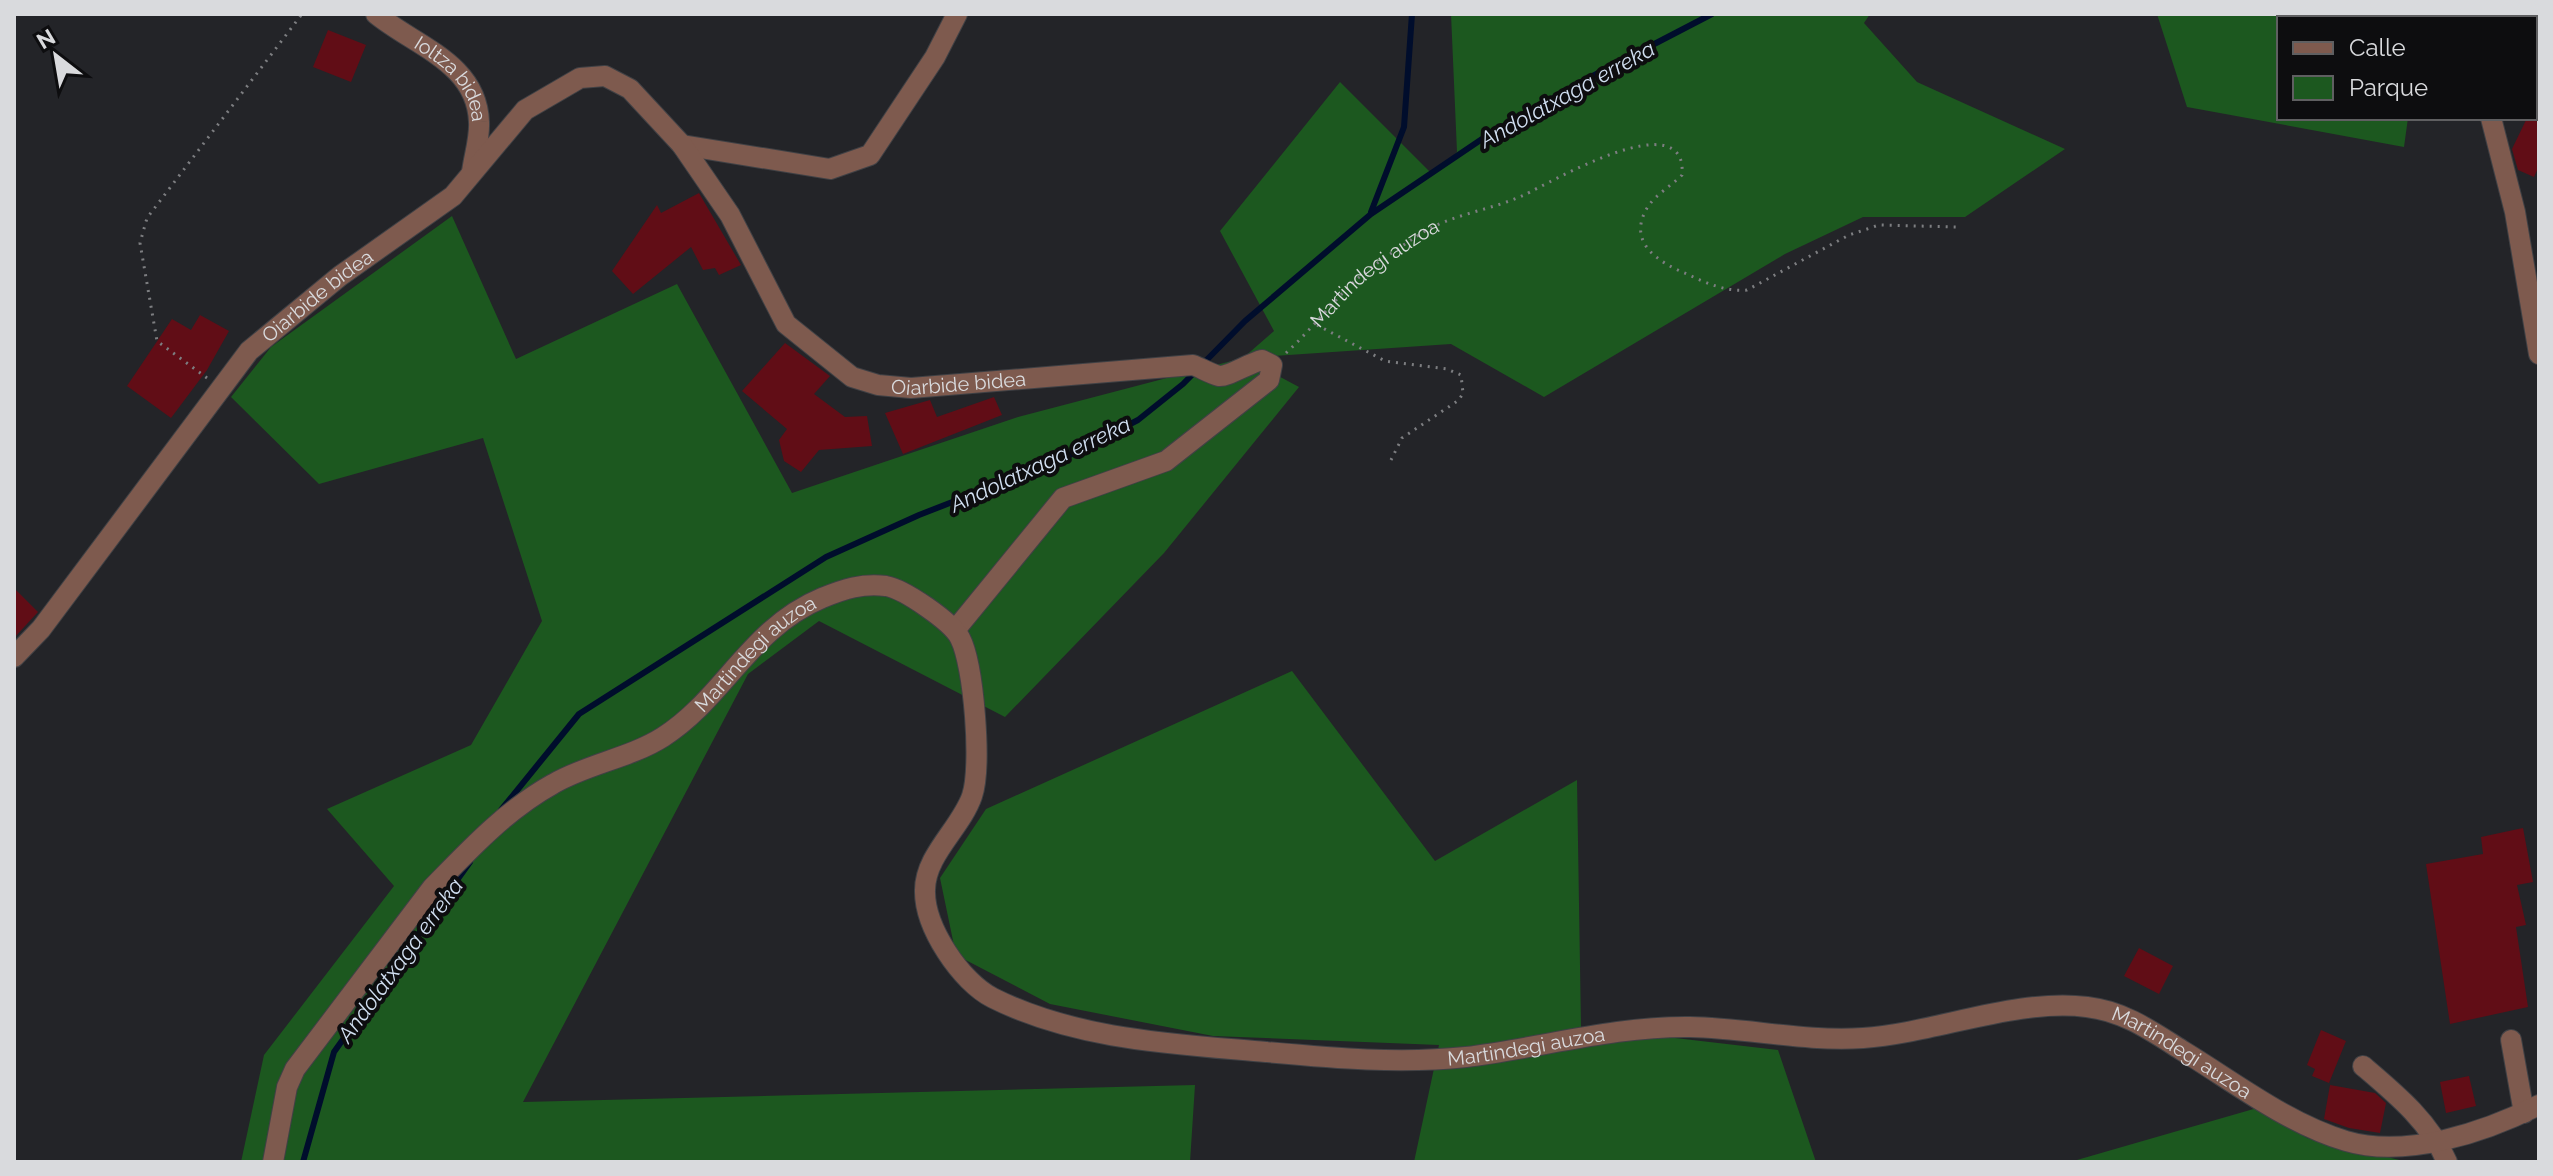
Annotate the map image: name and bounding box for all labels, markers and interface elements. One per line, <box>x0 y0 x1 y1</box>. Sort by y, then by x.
north arrow <box>16 16 96 96</box>
legend <box>2277 16 2537 120</box>
text: N <box>32 23 60 54</box>
street label: Ioltza bidea <box>410 31 491 123</box>
text: Calle <box>2349 33 2406 62</box>
water label: Andolatxaga erreka <box>1474 35 1659 153</box>
text: Parque <box>2349 73 2428 102</box>
street label: Martindegi auzoa <box>1305 214 1443 332</box>
street label: Oiarbide bidea <box>257 244 378 347</box>
street label: Oiarbide bidea <box>890 367 1027 400</box>
water label: Andolatxaga erreka <box>945 411 1134 518</box>
street label: Martindegi auzoa <box>690 591 820 717</box>
water label: Andolatxaga erreka <box>331 873 468 1048</box>
street label: Martindegi auzoa <box>2108 1001 2256 1104</box>
street label: Martindegi auzoa <box>1446 1022 1607 1071</box>

